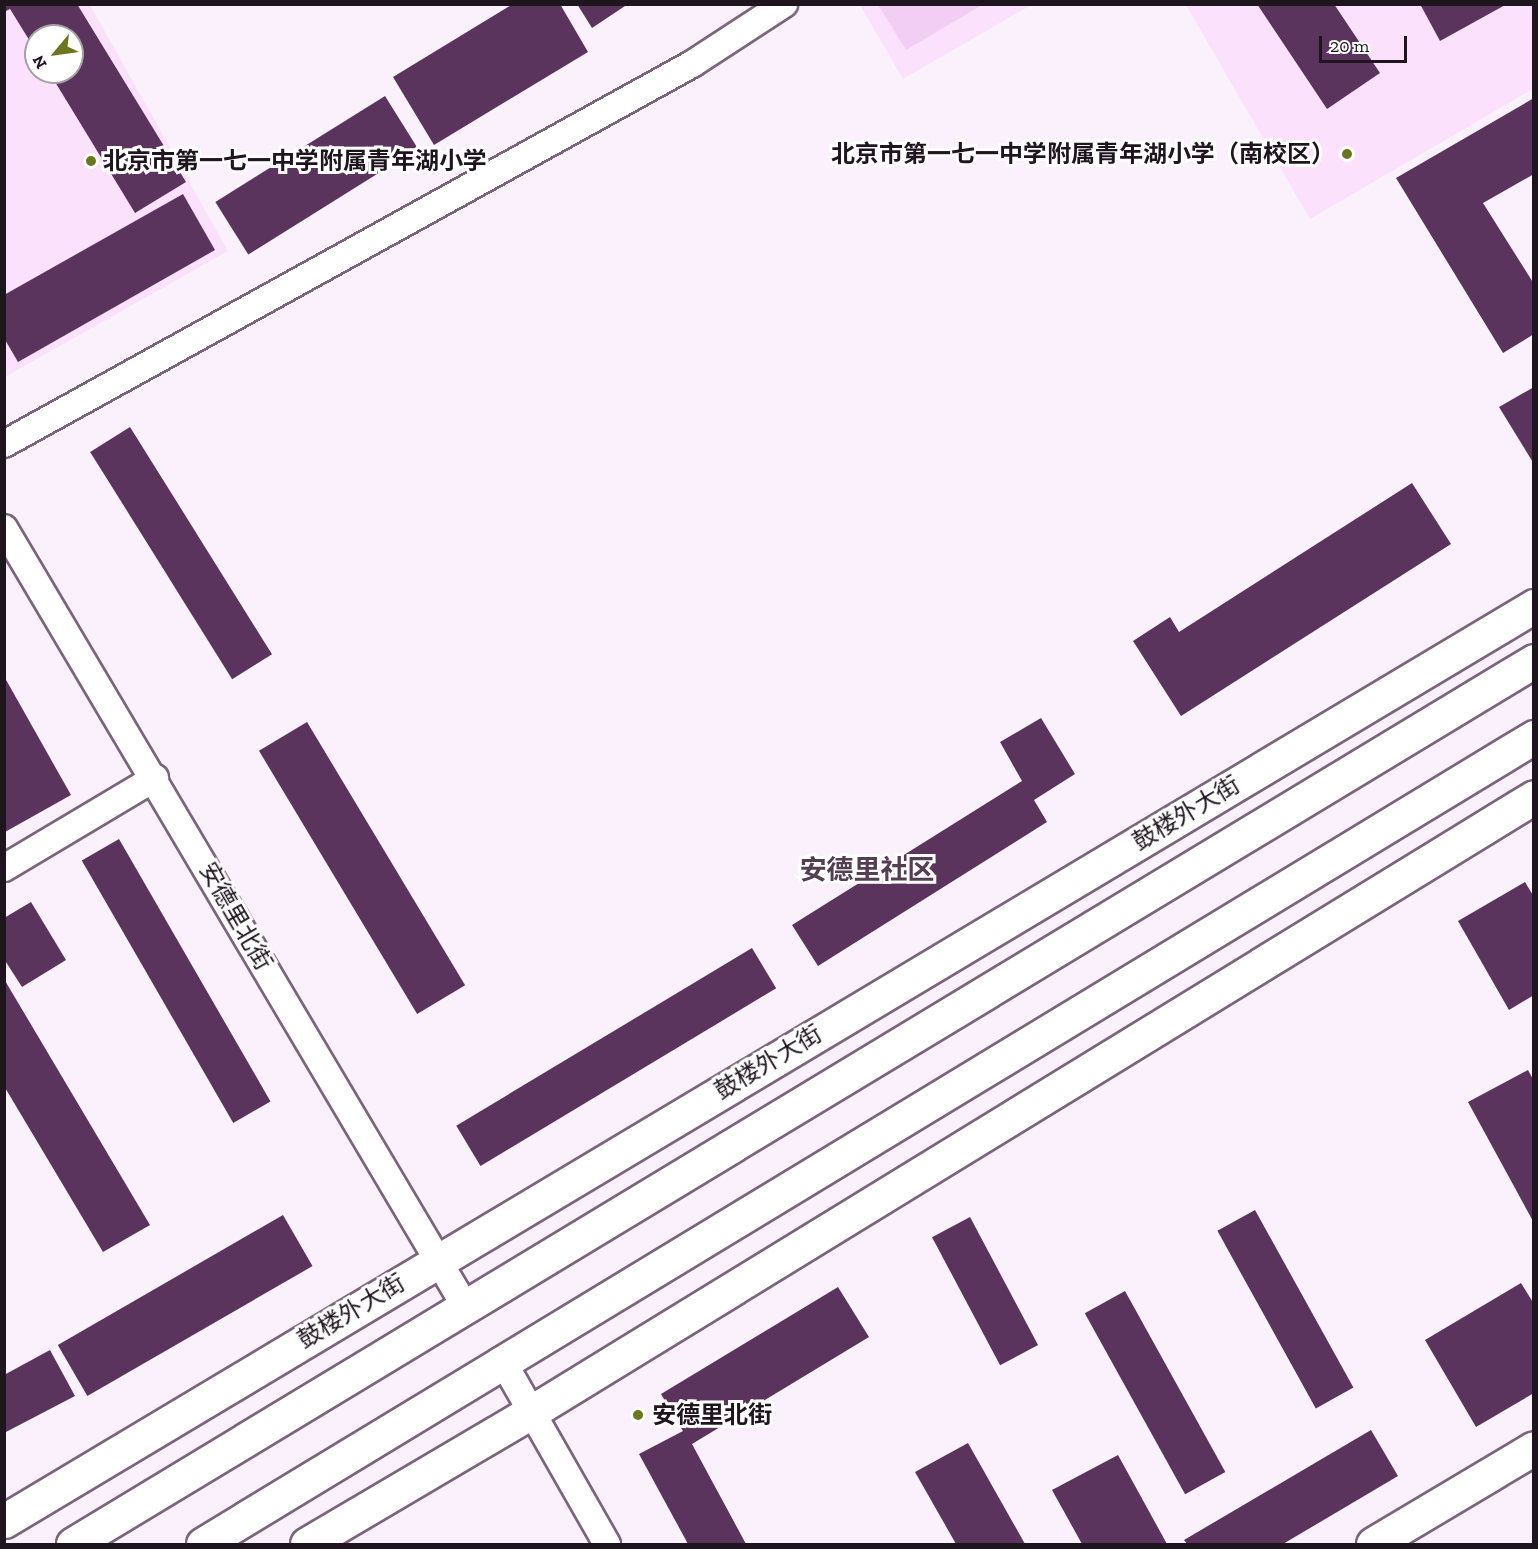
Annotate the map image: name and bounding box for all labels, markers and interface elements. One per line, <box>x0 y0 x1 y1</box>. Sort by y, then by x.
north arrow <box>24 24 84 84</box>
scale bar <box>1322 24 1410 62</box>
text: 20 m <box>1330 35 1369 57</box>
text: N <box>28 52 51 72</box>
place label: 北京市第一七一中学附属青年湖小学（南校区） <box>831 140 1335 168</box>
place label: 北京市第一七一中学附属青年湖小学 <box>103 147 487 175</box>
marker: 北京市第一七一中学附属青年湖小学（南校区） <box>1340 147 1354 161</box>
marker: 北京市第一七一中学附属青年湖小学 <box>84 154 98 168</box>
street label: 鼓楼外大街 <box>1127 770 1245 856</box>
district label: 安德里社区 <box>800 855 934 887</box>
street label: 安德里北街 <box>194 857 278 975</box>
street label: 鼓楼外大街 <box>709 1019 827 1105</box>
street label: 鼓楼外大街 <box>292 1268 410 1354</box>
place label: 安德里北街 <box>652 1401 772 1429</box>
marker: 安德里北街 <box>629 1406 647 1424</box>

